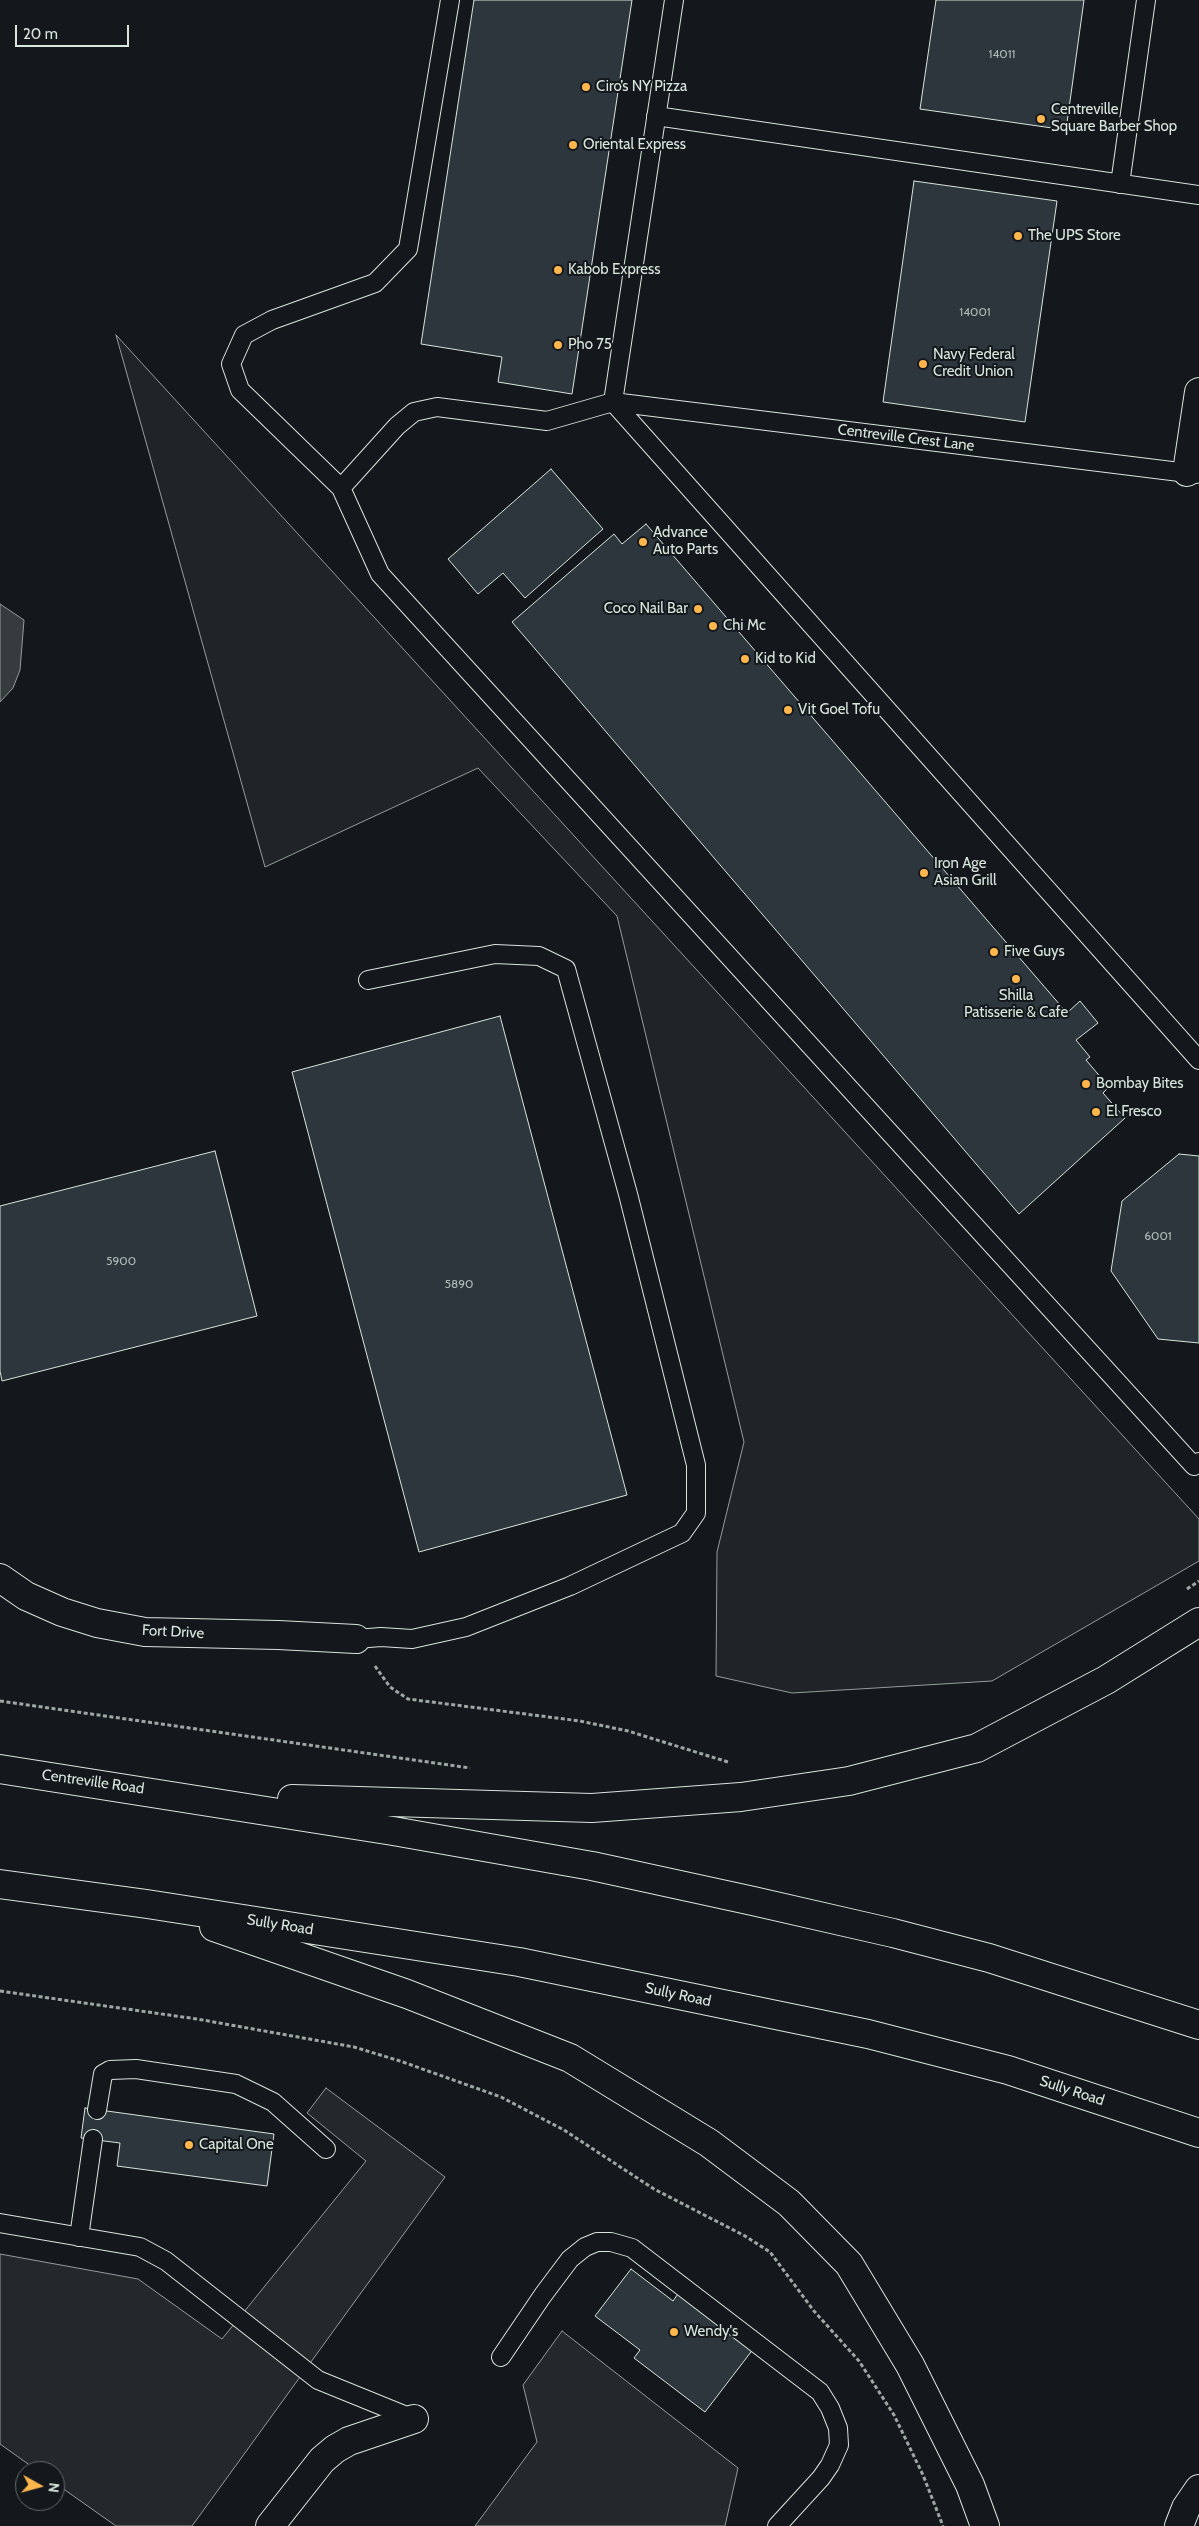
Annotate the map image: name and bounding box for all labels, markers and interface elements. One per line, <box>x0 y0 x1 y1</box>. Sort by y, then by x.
scale bar <box>18 15 131 47</box>
text: 20 m <box>23 25 58 43</box>
house number: 14011 <box>988 47 1016 61</box>
place label: Ciro’s NY Pizza <box>596 78 687 96</box>
marker: Ciro’s NY Pizza <box>580 81 592 93</box>
place label: Centreville Square Barber Shop <box>1051 101 1177 136</box>
marker: Centreville Square Barber Shop <box>1035 113 1047 125</box>
place label: Oriental Express <box>583 136 686 154</box>
marker: Oriental Express <box>567 139 579 151</box>
place label: The UPS Store <box>1028 227 1121 245</box>
marker: The UPS Store <box>1012 230 1024 242</box>
place label: Kabob Express <box>568 261 660 279</box>
marker: Kabob Express <box>552 264 564 276</box>
house number: 14001 <box>959 305 991 319</box>
place label: Pho 75 <box>568 336 612 354</box>
marker: Pho 75 <box>552 339 564 351</box>
place label: Navy Federal Credit Union <box>933 346 1015 381</box>
marker: Navy Federal Credit Union <box>917 358 929 370</box>
street label: Centreville Crest Lane <box>837 421 975 455</box>
place label: Advance Auto Parts <box>653 524 718 559</box>
marker: Advance Auto Parts <box>637 536 649 548</box>
place label: Coco Nail Bar <box>604 600 688 618</box>
marker: Coco Nail Bar <box>692 603 704 615</box>
place label: Chi Mc <box>723 617 766 635</box>
marker: Chi Mc <box>707 620 719 632</box>
place label: Kid to Kid <box>755 650 816 668</box>
marker: Kid to Kid <box>739 653 751 665</box>
place label: Vit Goel Tofu <box>798 701 880 719</box>
marker: Vit Goel Tofu <box>782 704 794 716</box>
place label: Iron Age Asian Grill <box>934 855 997 890</box>
marker: Iron Age Asian Grill <box>918 867 930 879</box>
place label: Five Guys <box>1004 943 1065 961</box>
marker: Five Guys <box>988 946 1000 958</box>
marker: Shilla Patisserie & Cafe <box>1010 973 1022 985</box>
place label: Shilla Patisserie & Cafe <box>964 987 1068 1022</box>
place label: Bombay Bites <box>1096 1075 1183 1093</box>
marker: Bombay Bites <box>1080 1078 1092 1090</box>
place label: El Fresco <box>1106 1103 1162 1121</box>
marker: El Fresco <box>1090 1106 1102 1118</box>
house number: 6001 <box>1144 1229 1172 1243</box>
house number: 5900 <box>106 1254 136 1268</box>
house number: 5890 <box>445 1277 473 1291</box>
street label: Fort Drive <box>141 1621 205 1643</box>
street label: Centreville Road <box>41 1766 145 1798</box>
street label: Sully Road <box>246 1911 314 1939</box>
street label: Sully Road <box>643 1979 713 2011</box>
street label: Sully Road <box>1037 2072 1107 2110</box>
place label: Capital One <box>199 2136 274 2154</box>
marker: Capital One <box>183 2139 195 2151</box>
place label: Wendy's <box>684 2323 738 2341</box>
marker: Wendy's <box>668 2326 680 2338</box>
north arrow <box>15 2461 65 2511</box>
text: N <box>44 2482 63 2494</box>

